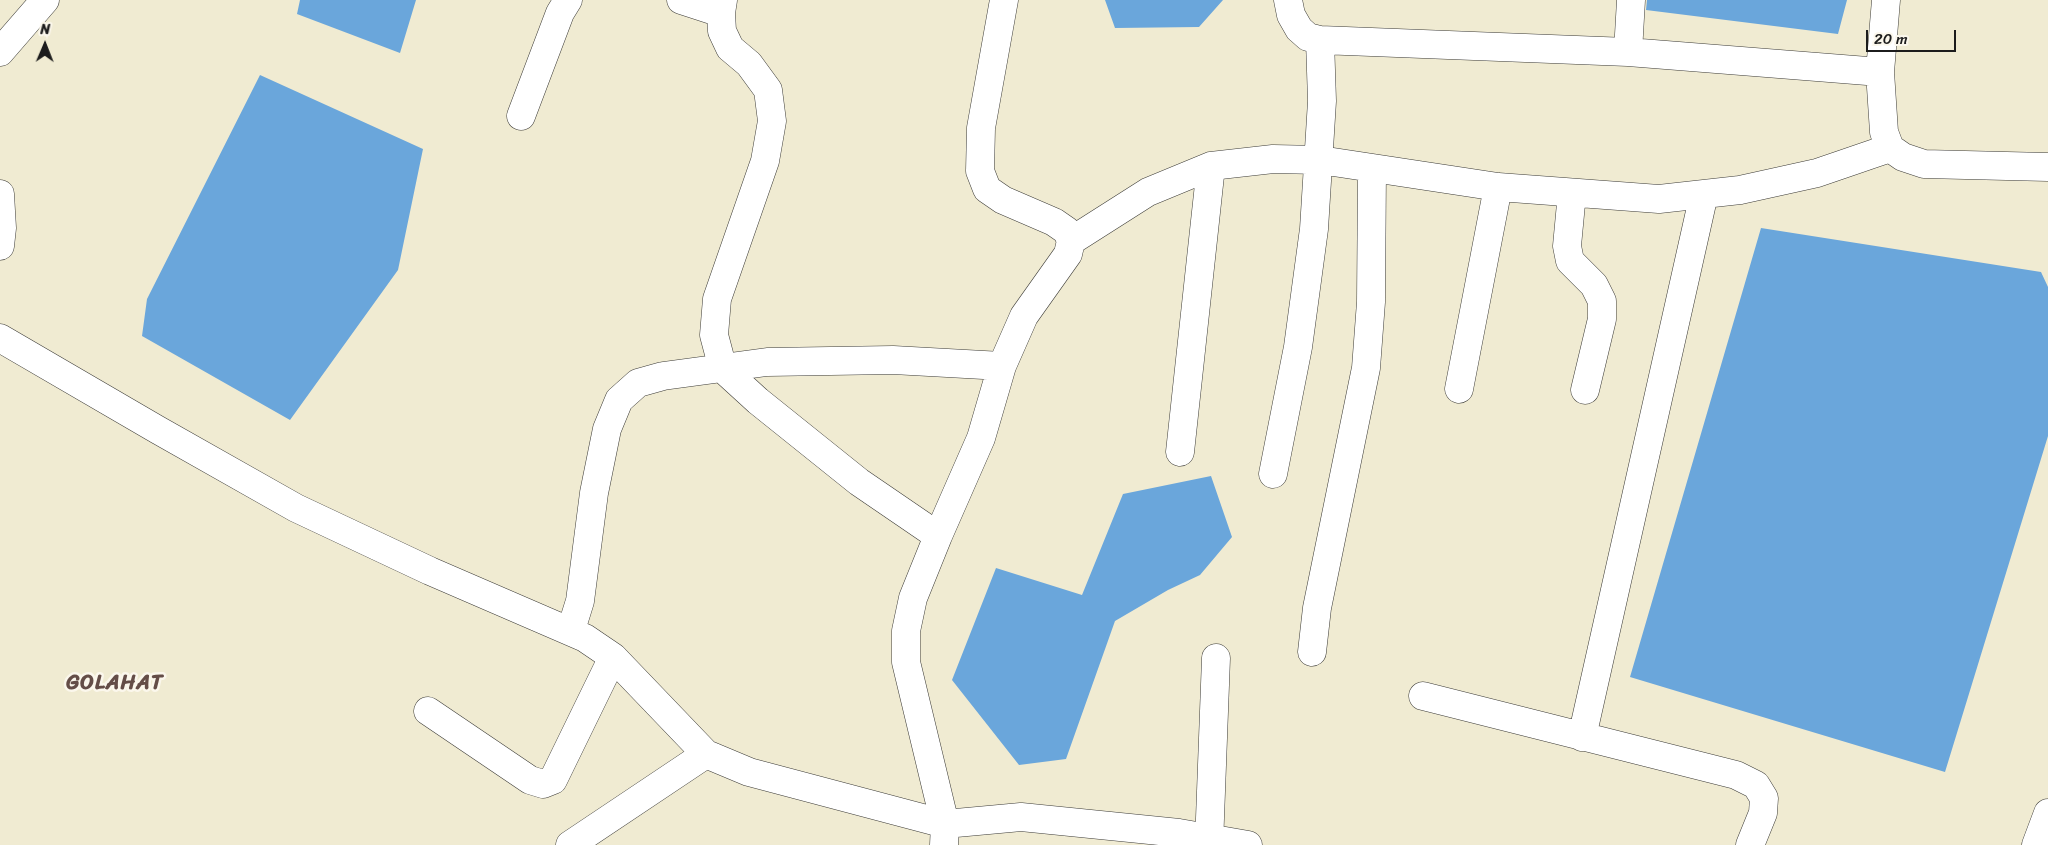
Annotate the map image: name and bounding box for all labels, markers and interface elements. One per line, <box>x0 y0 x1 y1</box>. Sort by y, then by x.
text: N <box>40 17 50 42</box>
north arrow <box>20 20 70 70</box>
scale bar <box>1868 20 1958 52</box>
text: 20 m <box>1874 26 1908 52</box>
district label: GOLAHAT <box>66 671 164 697</box>

